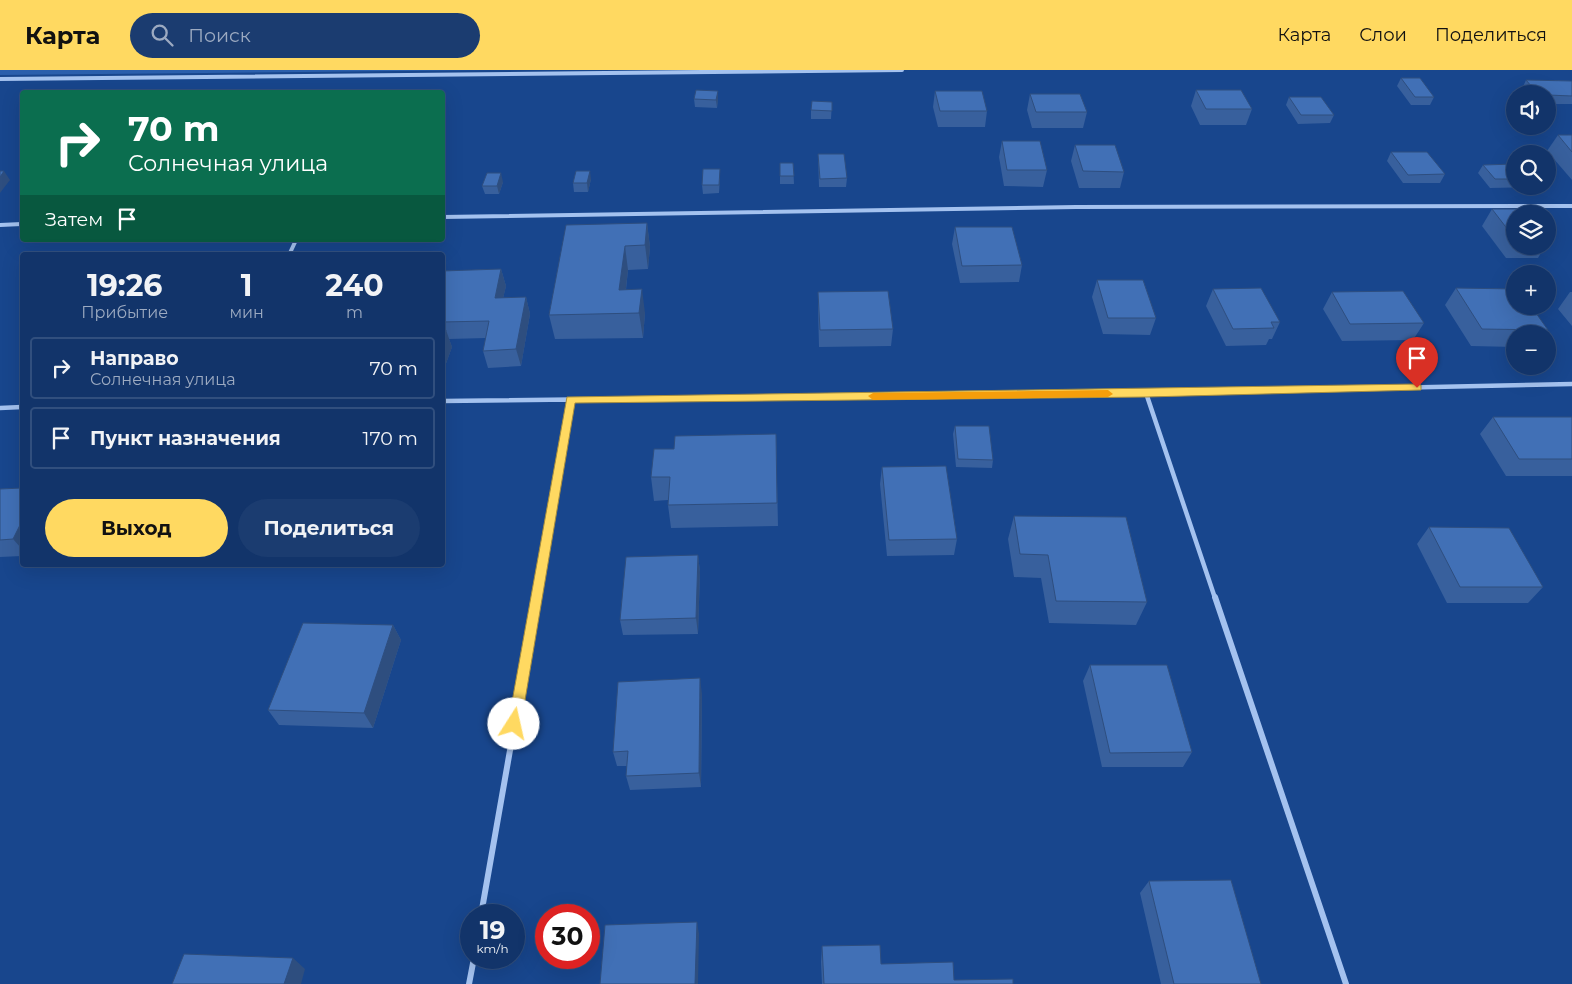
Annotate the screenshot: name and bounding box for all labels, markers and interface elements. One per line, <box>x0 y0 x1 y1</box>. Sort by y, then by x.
search box <box>130 13 480 58</box>
text: Карта <box>25 21 100 50</box>
icon: search <box>148 21 176 49</box>
text: Поиск <box>188 24 251 47</box>
text: Карта <box>1277 24 1331 46</box>
text: Слои <box>1359 24 1407 46</box>
text: Поделиться <box>1435 24 1547 46</box>
map controls <box>1506 85 1556 375</box>
button: sound <box>1506 85 1556 135</box>
text: 70 m <box>128 107 219 150</box>
icon: right <box>45 110 110 175</box>
button: search <box>1506 145 1556 195</box>
text: Солнечная улица <box>128 150 328 177</box>
icon: arrive <box>113 205 141 233</box>
button: layers <box>1506 205 1556 255</box>
text: Затем <box>45 208 103 231</box>
button: + <box>1506 265 1556 315</box>
text: 19:26 <box>87 267 162 304</box>
text: 1 <box>241 267 253 304</box>
text: 240 <box>325 267 384 304</box>
text: Прибытие <box>81 303 168 322</box>
text: мин <box>229 303 264 322</box>
text: m <box>346 303 363 322</box>
button: − <box>1506 325 1556 375</box>
pin <box>1396 337 1438 388</box>
icon: arrive <box>1403 344 1431 372</box>
text: Направо <box>90 347 179 370</box>
icon: right <box>47 354 75 382</box>
text: 70 m <box>369 357 418 380</box>
text: Солнечная улица <box>90 370 236 389</box>
icon: arrive <box>47 424 75 452</box>
text: Пункт назначения <box>90 427 281 450</box>
text: 170 m <box>363 427 418 450</box>
button: Выход <box>45 499 228 557</box>
button: Поделиться <box>238 499 420 557</box>
position arrow <box>487 697 539 749</box>
speed limit sign: 30 <box>535 904 600 969</box>
text: 19 <box>480 915 505 945</box>
text: km/h <box>476 941 509 956</box>

